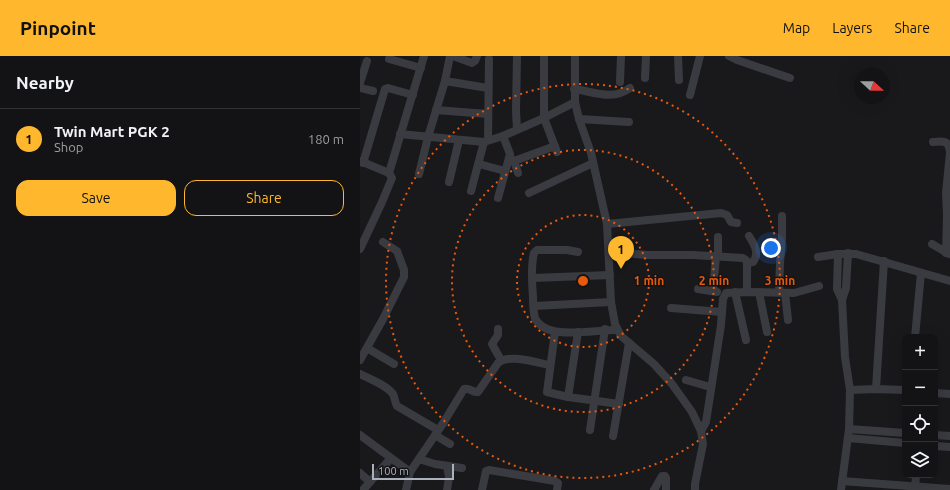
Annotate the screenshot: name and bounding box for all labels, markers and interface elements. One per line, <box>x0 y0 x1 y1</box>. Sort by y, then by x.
text: Pinpoint <box>20 17 96 39</box>
text: Map <box>783 20 810 36</box>
text: Layers <box>832 20 872 36</box>
text: Share <box>894 20 930 36</box>
north arrow <box>854 68 890 104</box>
text: Nearby <box>16 73 74 92</box>
text: Twin Mart PGK 2 <box>54 123 170 140</box>
text: 1 <box>25 132 33 146</box>
text: 180 m <box>308 132 344 146</box>
text: Shop <box>54 140 83 154</box>
button: Save <box>16 180 176 216</box>
button: Share <box>184 180 344 216</box>
pin: 1 <box>608 236 634 269</box>
your location <box>761 238 781 258</box>
centre of rings <box>576 274 590 288</box>
text: 1 min <box>634 274 664 287</box>
text: 2 min <box>699 274 729 287</box>
text: 3 min <box>765 274 795 287</box>
map controls <box>902 334 938 478</box>
button: + <box>902 334 938 370</box>
button: − <box>902 370 938 406</box>
button: locate <box>902 406 938 442</box>
button: layers <box>902 442 938 478</box>
scale bar <box>372 462 454 481</box>
text: 100 m <box>378 465 409 477</box>

